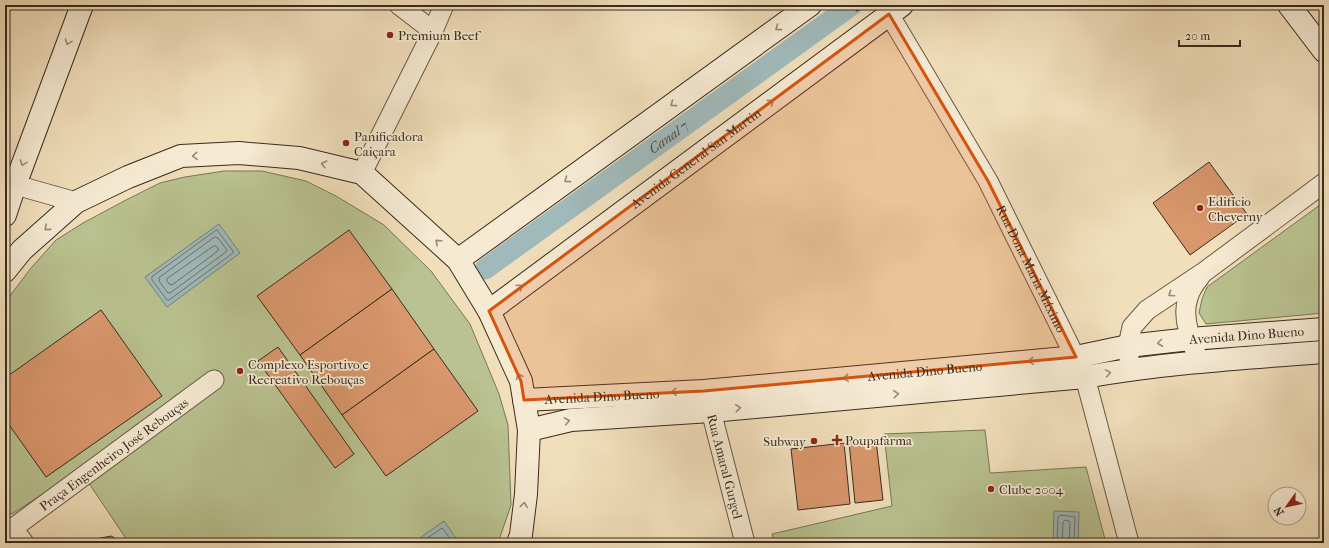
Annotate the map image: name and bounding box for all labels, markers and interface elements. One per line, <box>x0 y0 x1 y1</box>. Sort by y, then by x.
scale bar <box>1179 22 1240 48</box>
one-way arrow <box>775 23 782 31</box>
place label: Premium Beef <box>398 28 482 43</box>
text: 20 m <box>1185 29 1210 43</box>
marker: Premium Beef <box>385 30 395 40</box>
one-way arrow <box>64 38 73 45</box>
one-way arrow <box>670 99 677 106</box>
one-way arrow <box>766 99 773 106</box>
street label: Avenida General San Martin <box>627 105 764 212</box>
water label: Canal 7 <box>645 117 692 157</box>
place label: Panificadora Caiçara <box>354 129 424 160</box>
marker: Panificadora Caiçara <box>341 138 351 148</box>
one-way arrow <box>192 151 198 160</box>
one-way arrow <box>19 160 27 167</box>
one-way arrow <box>321 160 328 169</box>
one-way arrow <box>565 175 572 182</box>
place label: Edifício Cheverny <box>1208 194 1264 224</box>
street label: Rua Dona Maria Máximo <box>994 203 1069 335</box>
marker: Edifício Cheverny <box>1195 203 1205 213</box>
one-way arrow <box>44 223 51 230</box>
one-way arrow <box>435 239 443 247</box>
one-way arrow <box>516 285 523 292</box>
one-way arrow <box>1168 289 1175 297</box>
street label: Avenida Dino Bueno <box>1188 323 1305 347</box>
one-way arrow <box>1157 338 1163 347</box>
place label: Complexo Esportivo e Recreativo Rebouças <box>248 357 370 388</box>
one-way arrow <box>1028 357 1034 366</box>
street label: Avenida Dino Bueno <box>866 358 983 384</box>
marker: Complexo Esportivo e Recreativo Rebouças <box>235 366 245 376</box>
one-way arrow <box>1105 369 1112 378</box>
one-way arrow <box>516 373 524 381</box>
one-way arrow <box>843 373 849 382</box>
street label: Avenida Dino Bueno <box>543 386 660 407</box>
one-way arrow <box>671 388 677 397</box>
one-way arrow <box>893 390 899 399</box>
street label: Praça Engenheiro José Rebouças <box>36 394 191 514</box>
one-way arrow <box>735 404 741 413</box>
street label: Rua Amaral Gurgel <box>705 412 746 521</box>
one-way arrow <box>564 417 570 426</box>
place label: Poupafarma <box>845 433 913 448</box>
place label: Subway <box>763 434 807 449</box>
marker: Poupafarma <box>832 435 842 445</box>
marker: Subway <box>809 436 819 446</box>
place label: Clube 2004 <box>999 482 1063 497</box>
marker: Clube 2004 <box>986 484 996 494</box>
north arrow <box>1267 486 1307 526</box>
one-way arrow <box>520 502 529 508</box>
text: N <box>1271 504 1287 518</box>

